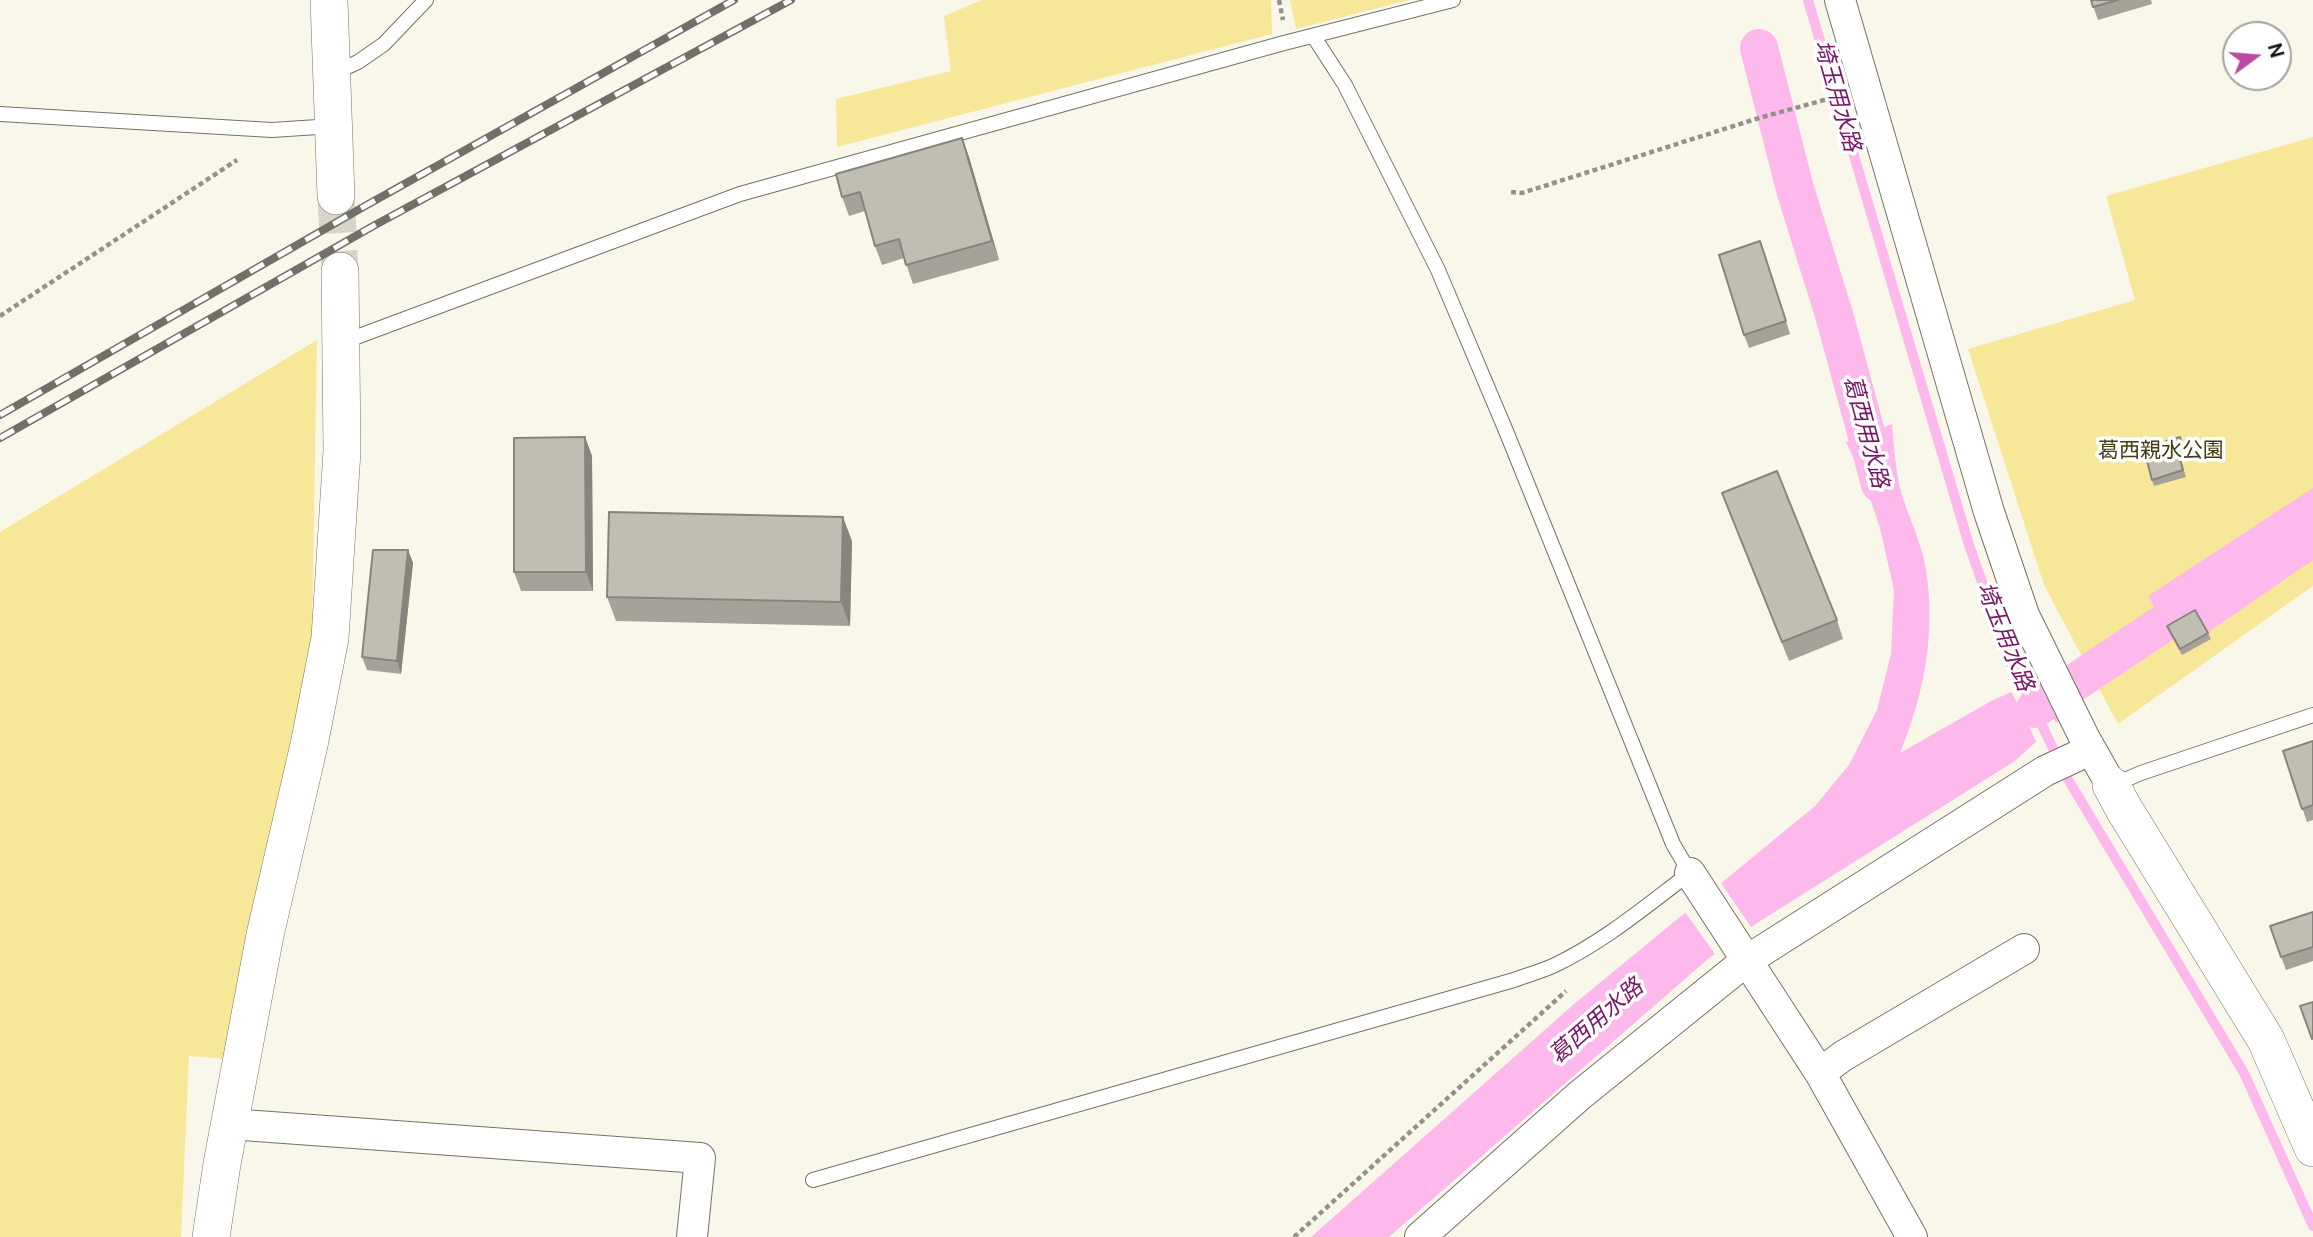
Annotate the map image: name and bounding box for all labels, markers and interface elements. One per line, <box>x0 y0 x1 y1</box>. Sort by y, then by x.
north arrow <box>2222 21 2292 91</box>
water label: 埼玉用水路 <box>1807 37 1865 155</box>
text: N <box>2262 41 2290 61</box>
water label: 葛西用水路 <box>1837 373 1893 491</box>
park label: 葛西親水公園 <box>2098 438 2224 464</box>
water label: 埼玉用水路 <box>1970 579 2038 695</box>
water label: 葛西用水路 <box>1545 974 1649 1070</box>

